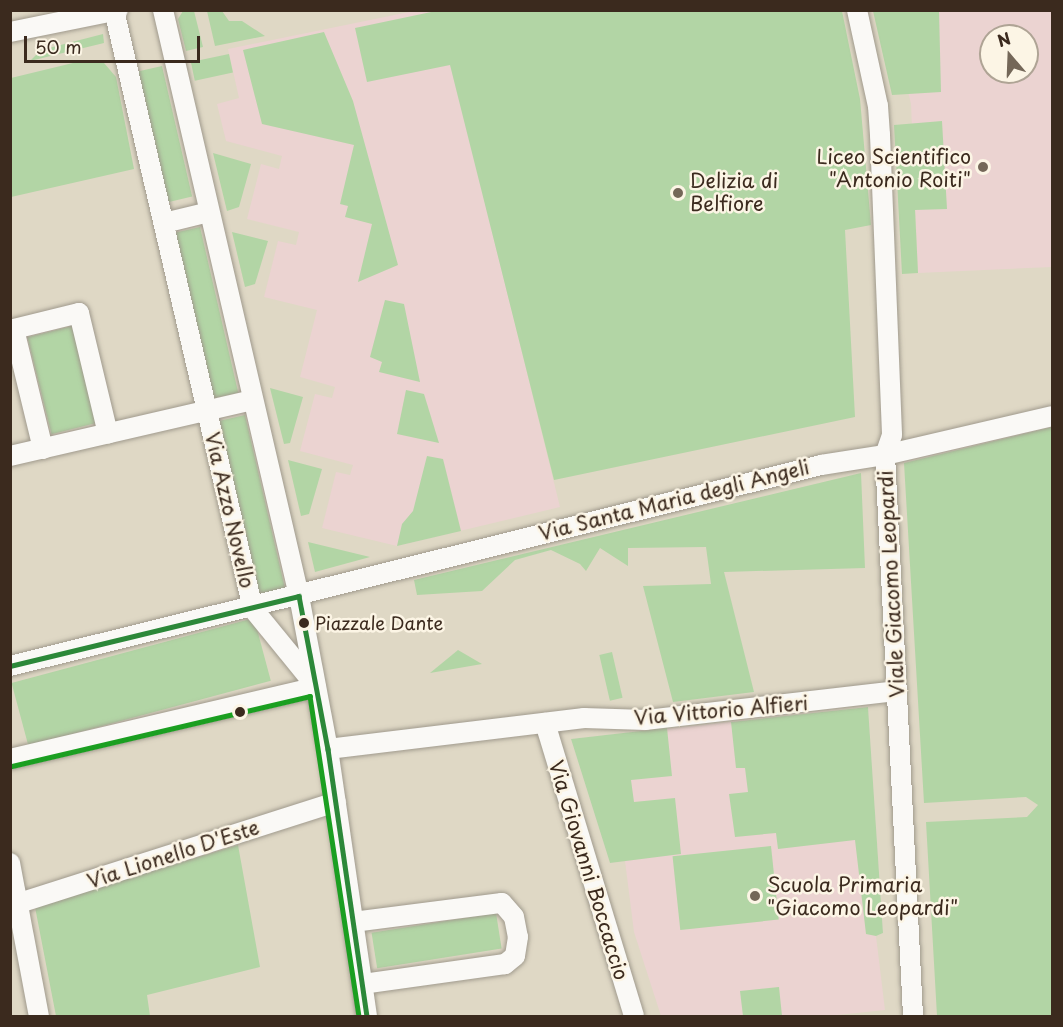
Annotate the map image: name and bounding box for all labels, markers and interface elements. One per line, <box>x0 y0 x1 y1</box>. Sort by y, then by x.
scale bar <box>27 24 202 62</box>
north arrow <box>979 24 1039 84</box>
text: N <box>994 25 1014 52</box>
text: 50 m <box>35 33 82 60</box>
place label: Liceo Scientifico "Antonio Roiti" <box>816 144 971 191</box>
marker: Liceo Scientifico "Antonio Roiti" <box>976 160 990 174</box>
place label: Delizia di Belfiore <box>690 169 777 216</box>
marker: Delizia di Belfiore <box>671 186 685 200</box>
street label: Via Azzo Novello <box>200 429 260 591</box>
street label: Via Santa Maria degli Angeli <box>536 455 812 545</box>
street label: Viale Giacomo Leopardi <box>873 468 909 700</box>
place label: Piazzale Dante <box>315 612 444 634</box>
marker: Piazzale Dante <box>298 617 310 629</box>
street label: Via Vittorio Alfieri <box>633 690 809 730</box>
unlabelled marker <box>234 706 246 718</box>
street label: Via Giovanni Boccaccio <box>544 758 634 982</box>
street label: Via Lionello D'Este <box>84 815 262 893</box>
place label: Scuola Primaria "Giacomo Leopardi" <box>767 873 959 920</box>
marker: Scuola Primaria "Giacomo Leopardi" <box>748 889 762 903</box>

